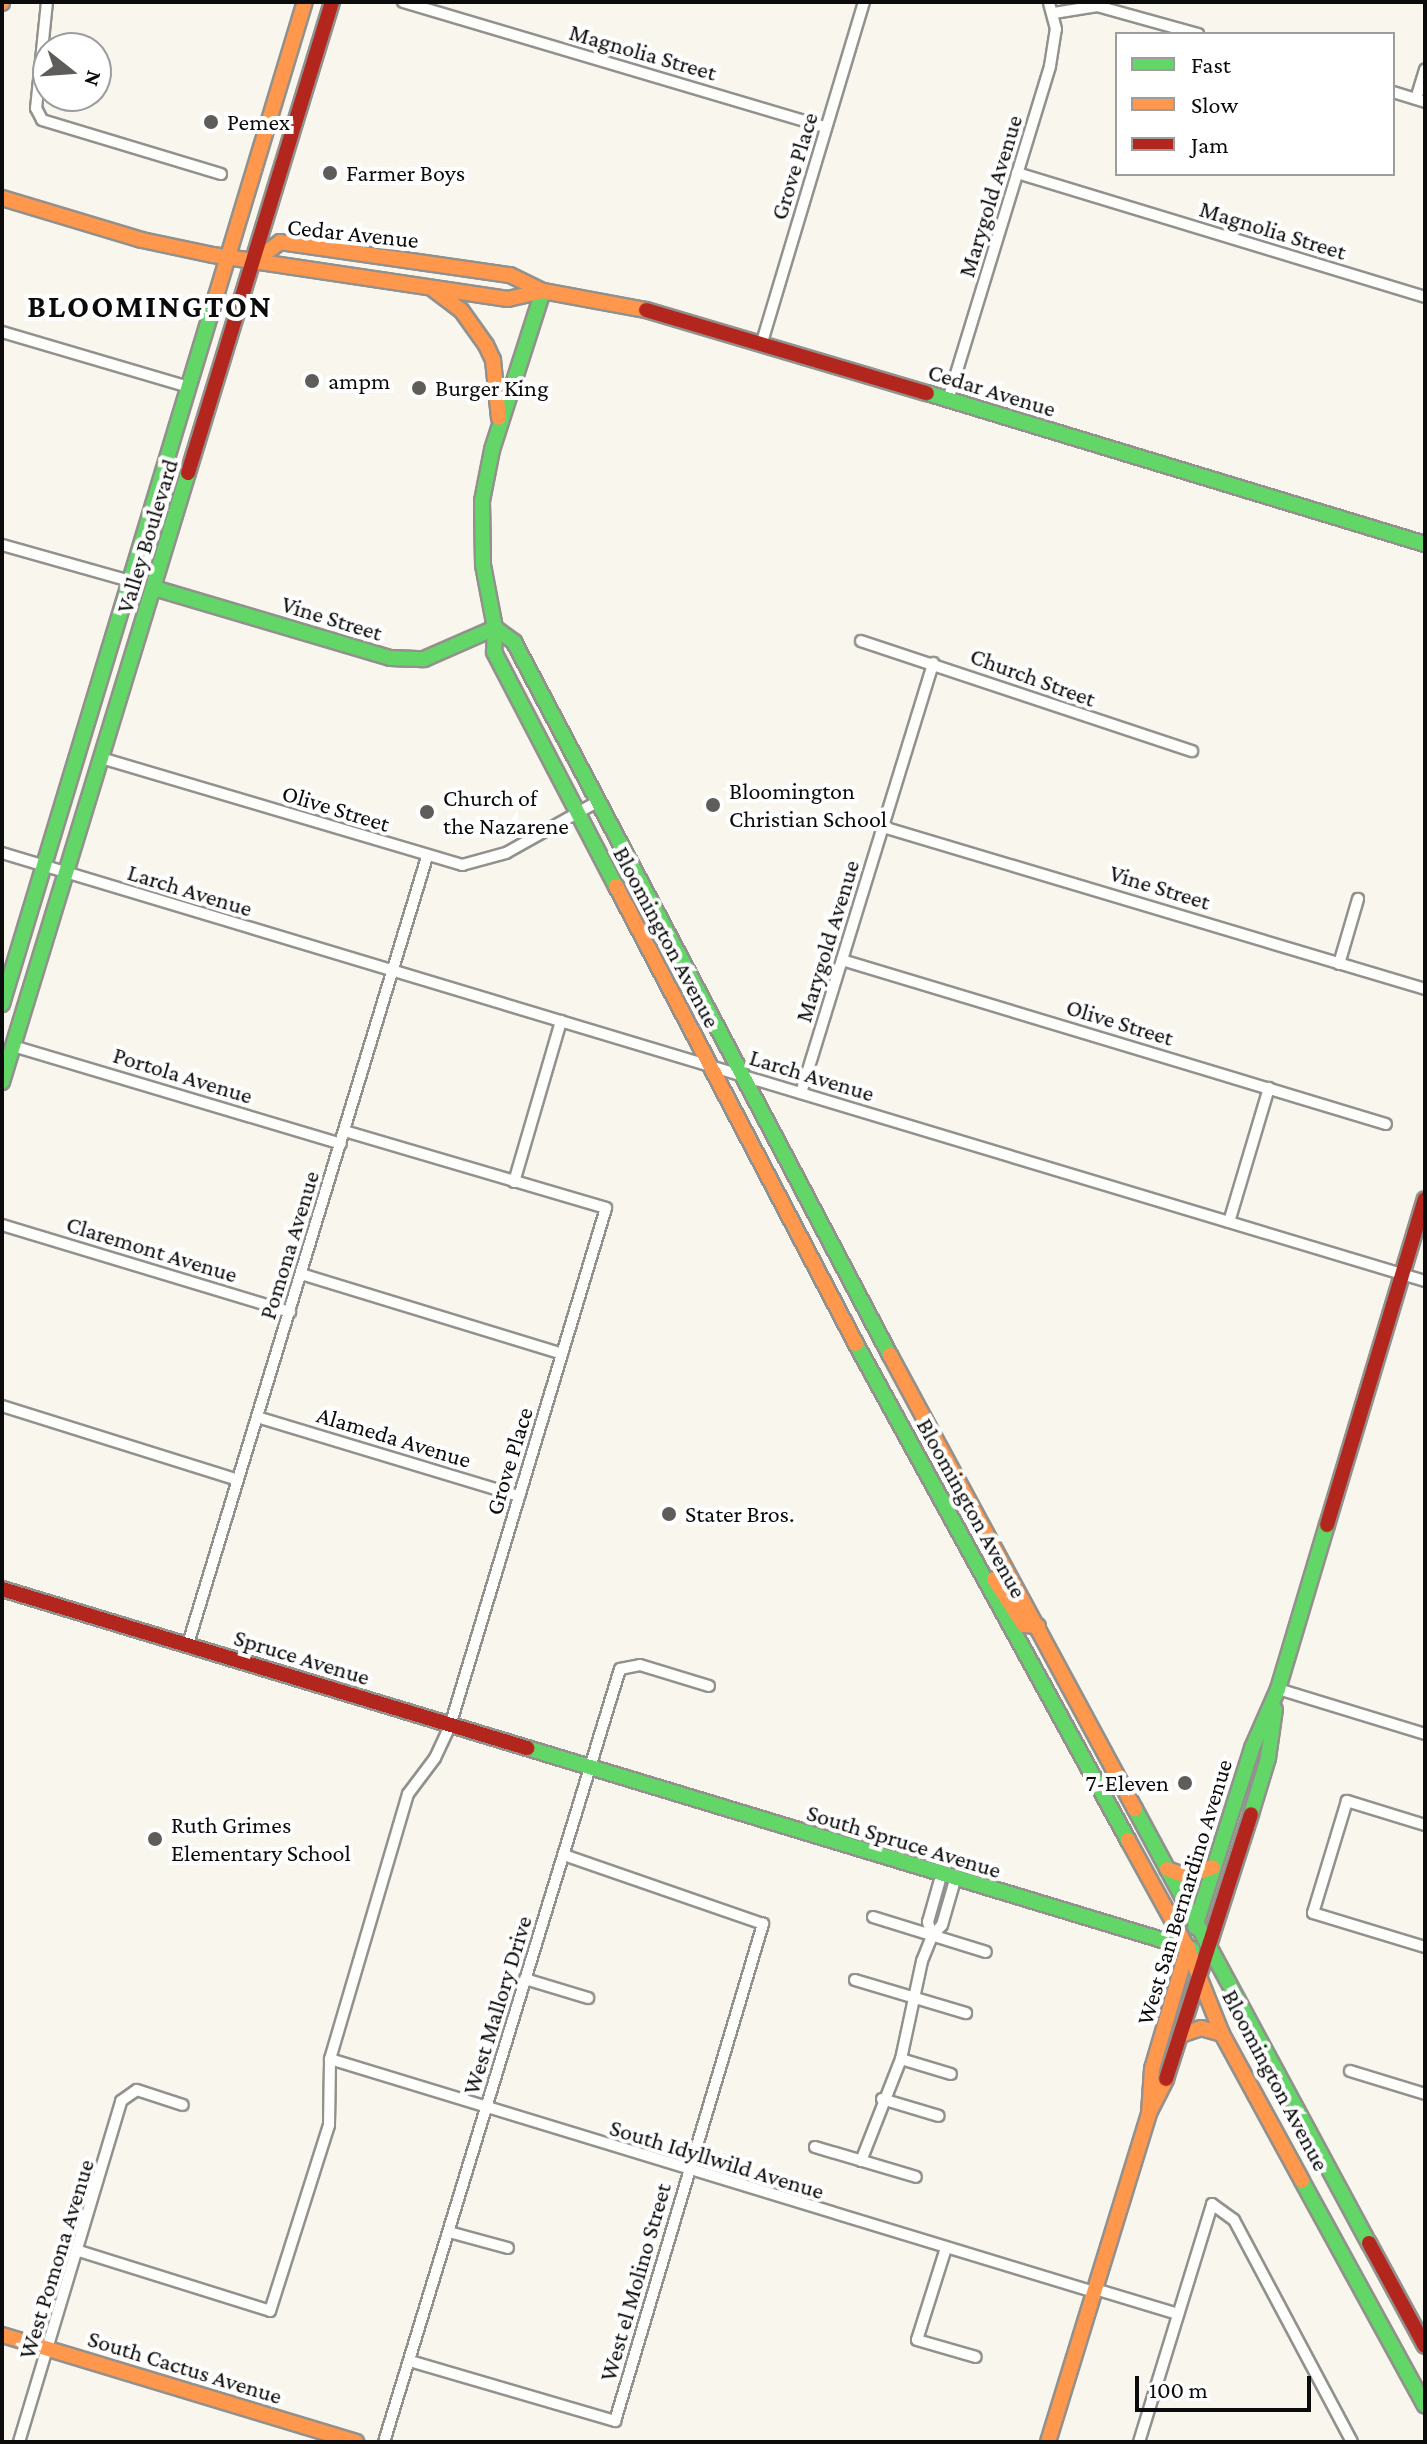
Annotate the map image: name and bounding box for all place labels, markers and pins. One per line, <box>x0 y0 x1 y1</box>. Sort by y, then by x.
place label: Pemex <box>227 108 290 136</box>
marker: Pemex <box>202 113 220 131</box>
place label: Farmer Boys <box>346 159 465 187</box>
marker: Farmer Boys <box>321 164 339 182</box>
place label: ampm <box>328 367 390 395</box>
marker: ampm <box>303 372 321 390</box>
place label: Burger King <box>435 374 549 402</box>
marker: Burger King <box>410 379 428 397</box>
place label: Bloomington Christian School <box>729 777 887 833</box>
place label: Church of the Nazarene <box>443 784 569 840</box>
marker: Bloomington Christian School <box>704 796 722 814</box>
marker: Church of the Nazarene <box>418 803 436 821</box>
place label: Stater Bros. <box>685 1500 794 1528</box>
marker: Stater Bros. <box>660 1505 678 1523</box>
place label: 7-Eleven <box>1086 1769 1169 1797</box>
marker: 7-Eleven <box>1176 1774 1194 1792</box>
place label: Ruth Grimes Elementary School <box>171 1811 351 1867</box>
marker: Ruth Grimes Elementary School <box>146 1830 164 1848</box>

